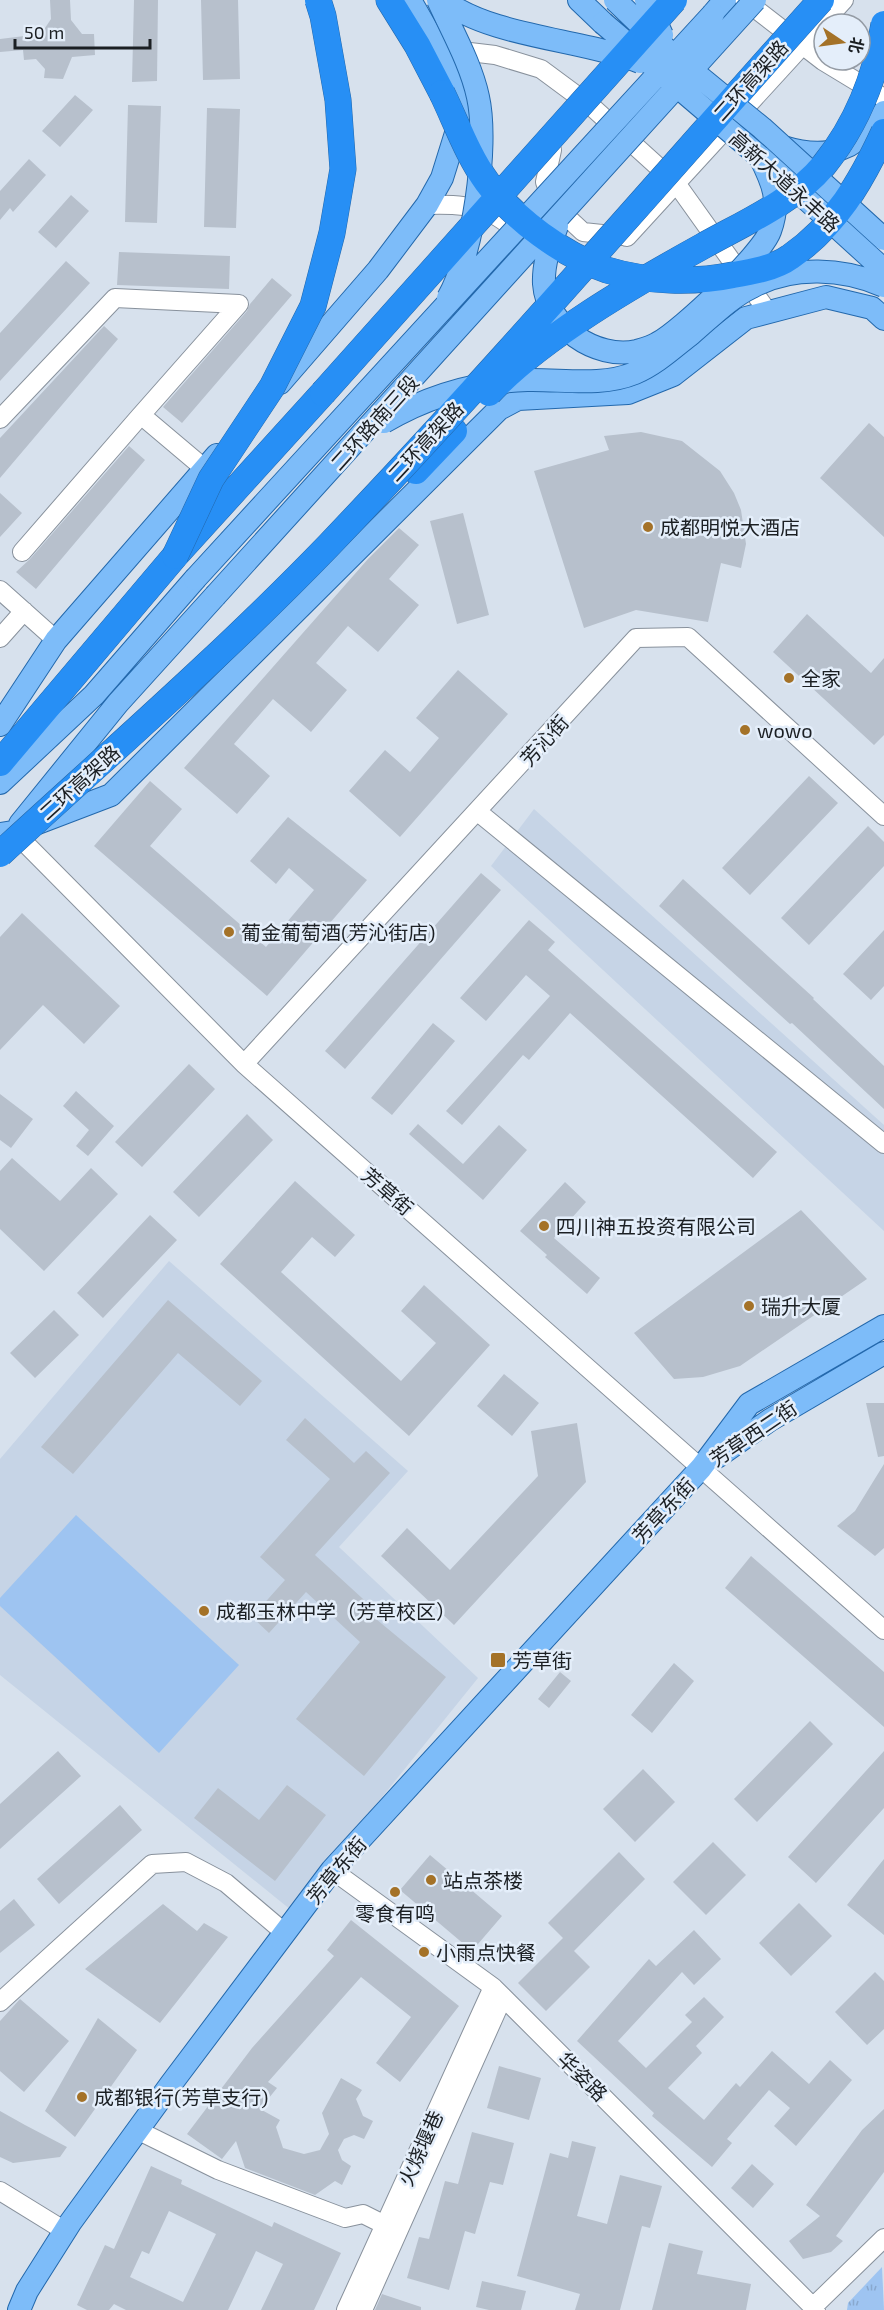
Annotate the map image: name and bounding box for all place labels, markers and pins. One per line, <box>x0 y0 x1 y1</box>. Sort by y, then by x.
place label: 成都明悦大酒店 <box>660 515 800 539</box>
marker: 成都明悦大酒店 <box>641 520 655 534</box>
place label: 全家 <box>801 666 841 690</box>
marker: 全家 <box>782 671 796 685</box>
place label: wowo <box>757 718 813 742</box>
marker: wowo <box>738 723 752 737</box>
place label: 葡金葡萄酒(芳沁街店) <box>241 920 435 944</box>
marker: 葡金葡萄酒(芳沁街店) <box>222 925 236 939</box>
place label: 四川神五投资有限公司 <box>556 1214 756 1238</box>
marker: 四川神五投资有限公司 <box>537 1219 551 1233</box>
place label: 瑞升大厦 <box>761 1294 841 1318</box>
marker: 瑞升大厦 <box>742 1299 756 1313</box>
place label: 成都玉林中学（芳草校区） <box>216 1599 456 1623</box>
marker: 成都玉林中学（芳草校区） <box>197 1604 211 1618</box>
place label: 芳草街 <box>512 1648 572 1672</box>
marker: 芳草街 <box>489 1651 507 1669</box>
place label: 站点茶楼 <box>443 1868 523 1892</box>
marker: 站点茶楼 <box>424 1873 438 1887</box>
marker: 零食有鸣 <box>388 1885 402 1899</box>
place label: 零食有鸣 <box>355 1901 435 1925</box>
place label: 小雨点快餐 <box>436 1940 536 1964</box>
marker: 小雨点快餐 <box>417 1945 431 1959</box>
place label: 成都银行(芳草支行) <box>94 2085 268 2109</box>
marker: 成都银行(芳草支行) <box>75 2090 89 2104</box>

